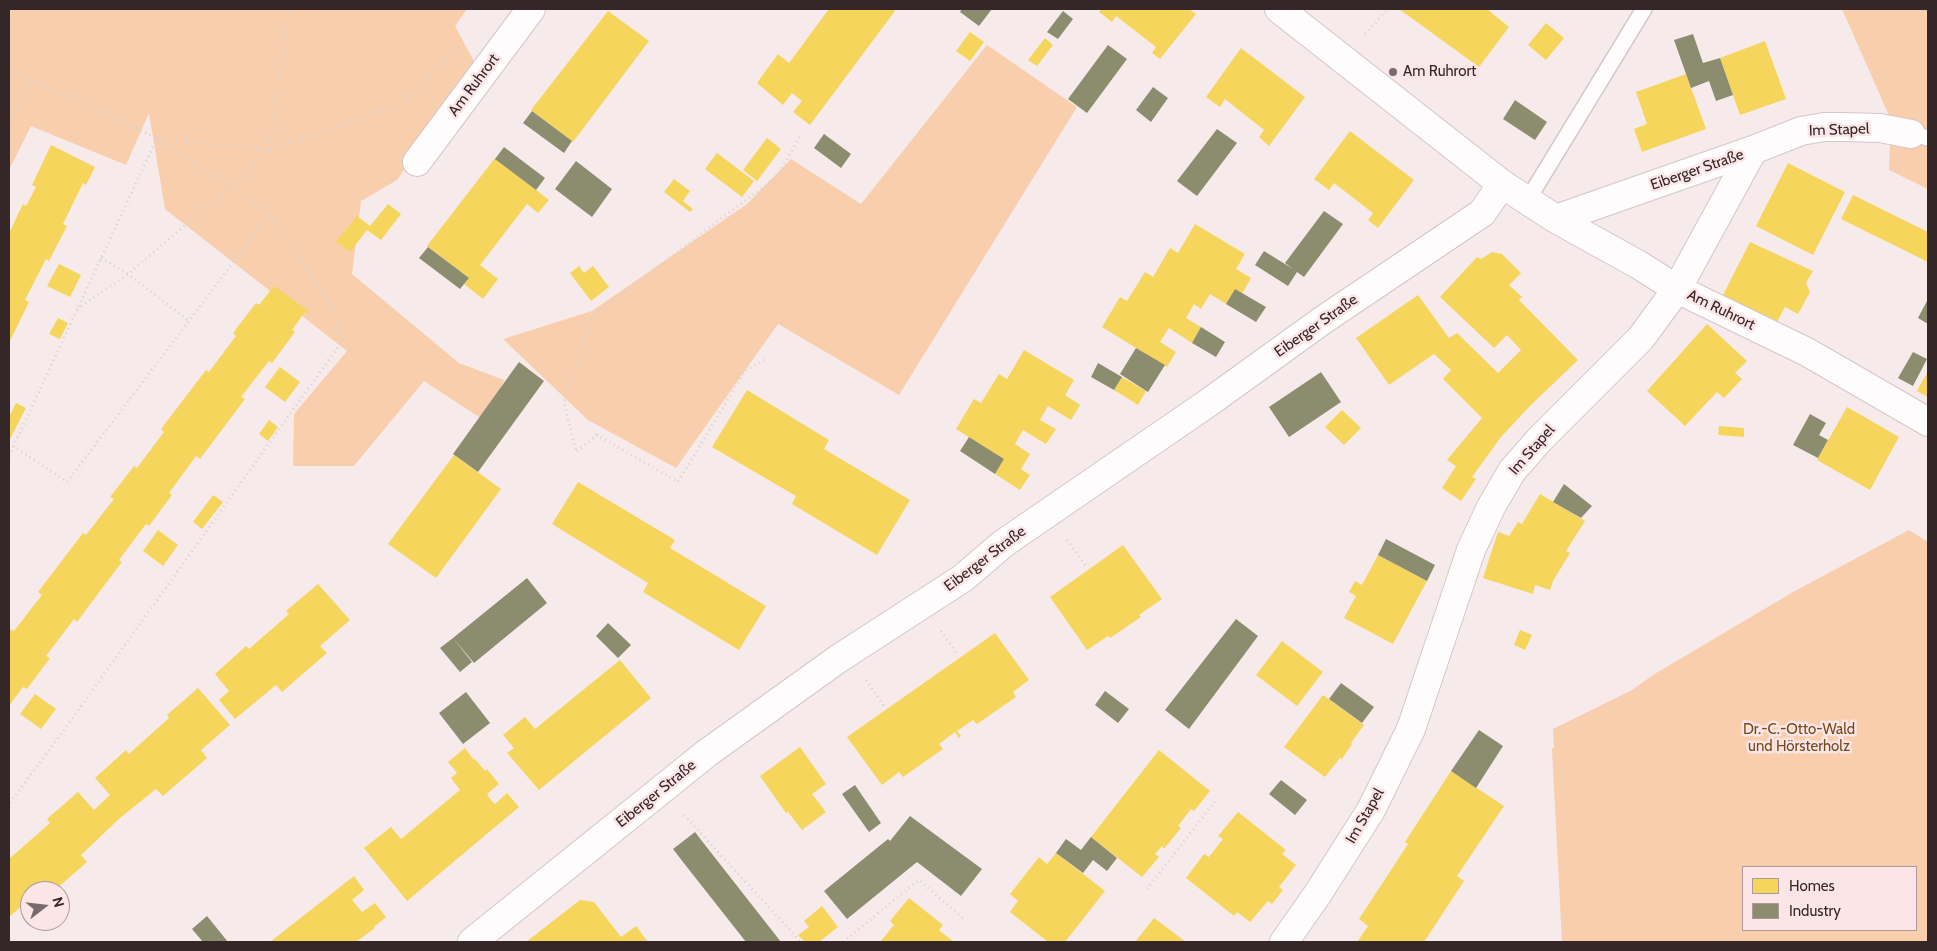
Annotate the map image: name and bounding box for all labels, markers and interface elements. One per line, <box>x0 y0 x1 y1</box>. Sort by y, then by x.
street label: Am Ruhrort <box>445 50 503 120</box>
place label: Am Ruhrort <box>1403 63 1476 81</box>
marker: Am Ruhrort <box>1387 66 1399 78</box>
street label: Im Stapel <box>1808 120 1870 140</box>
street label: Eiberger Straße <box>1648 146 1746 194</box>
street label: Am Ruhrort <box>1684 286 1758 334</box>
street label: Eiberger Straße <box>1271 291 1361 361</box>
street label: Im Stapel <box>1505 421 1559 479</box>
street label: Eiberger Straße <box>941 523 1029 595</box>
park label: Dr.-C.-Otto-Wald und Hörsterholz <box>1743 721 1855 756</box>
street label: Eiberger Straße <box>612 756 700 832</box>
street label: Im Stapel <box>1342 785 1388 847</box>
legend <box>1742 866 1917 931</box>
text: Homes <box>1789 877 1835 895</box>
north arrow <box>20 881 70 931</box>
text: N <box>48 895 68 909</box>
text: Industry <box>1789 902 1841 920</box>

